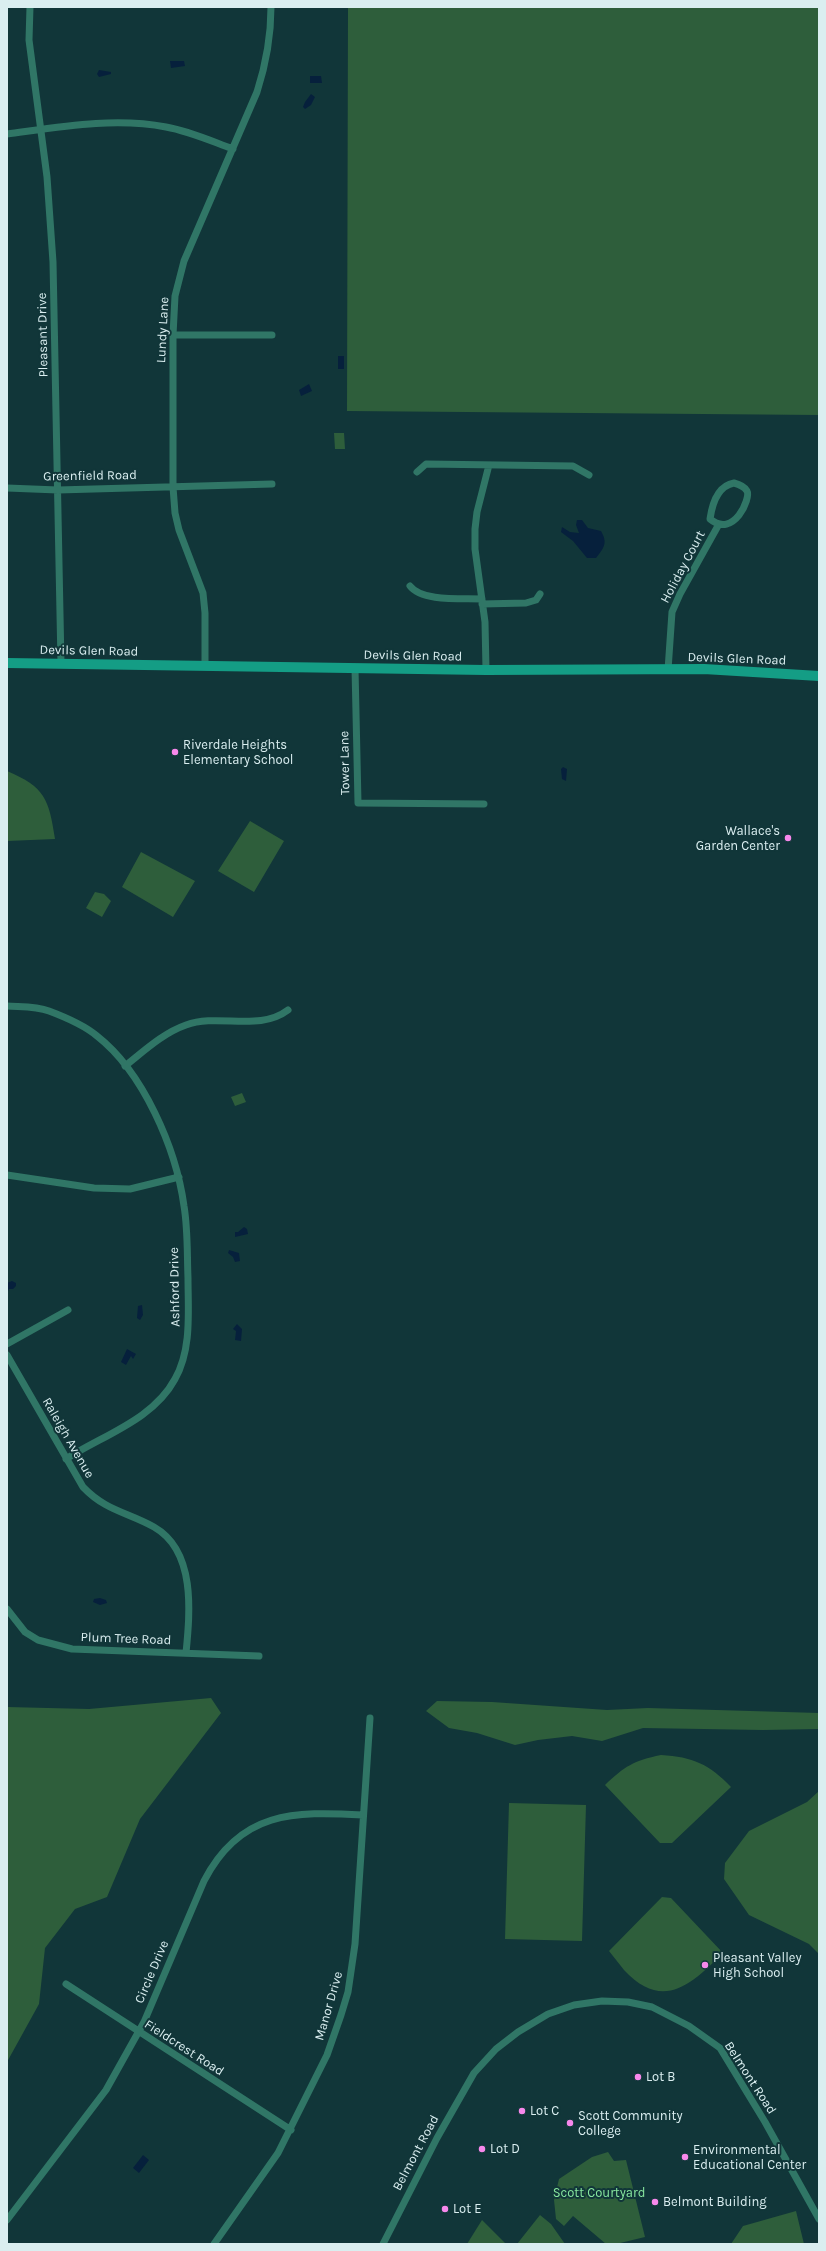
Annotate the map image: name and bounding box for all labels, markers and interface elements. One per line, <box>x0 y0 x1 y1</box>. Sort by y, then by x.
street label: Pleasant Drive <box>34 292 52 378</box>
street label: Lundy Lane <box>153 296 173 364</box>
street label: Greenfield Road <box>43 467 137 485</box>
street label: Holiday Court <box>657 528 709 606</box>
street label: Devils Glen Road <box>39 642 139 660</box>
street label: Devils Glen Road <box>363 647 463 665</box>
street label: Devils Glen Road <box>687 649 787 669</box>
street label: Tower Lane <box>337 731 353 795</box>
place label: Riverdale Heights Elementary School <box>183 737 293 768</box>
marker: Riverdale Heights Elementary School <box>170 747 180 757</box>
place label: Wallace's Garden Center <box>696 823 780 854</box>
marker: Wallace's Garden Center <box>783 833 793 843</box>
street label: Ashford Drive <box>167 1247 183 1327</box>
street label: Raleigh Avenue <box>39 1395 97 1481</box>
street label: Plum Tree Road <box>80 1630 172 1648</box>
street label: Circle Drive <box>132 1938 172 2006</box>
place label: Pleasant Valley High School <box>713 1950 802 1981</box>
marker: Pleasant Valley High School <box>700 1960 710 1970</box>
street label: Manor Drive <box>312 1970 346 2042</box>
street label: Fieldcrest Road <box>141 2017 227 2079</box>
street label: Belmont Road <box>721 2039 779 2117</box>
place label: Lot B <box>646 2069 675 2085</box>
marker: Lot B <box>633 2072 643 2082</box>
place label: Lot C <box>530 2103 559 2119</box>
marker: Lot C <box>517 2106 527 2116</box>
place label: Scott Community College <box>578 2108 682 2139</box>
street label: Belmont Road <box>390 2113 442 2193</box>
marker: Scott Community College <box>565 2118 575 2128</box>
place label: Lot D <box>490 2141 520 2157</box>
place label: Environmental Educational Center <box>693 2142 806 2173</box>
marker: Lot D <box>477 2144 487 2154</box>
marker: Environmental Educational Center <box>680 2152 690 2162</box>
park label: Scott Courtyard <box>553 2185 645 2201</box>
place label: Belmont Building <box>663 2194 767 2210</box>
marker: Belmont Building <box>650 2197 660 2207</box>
place label: Lot E <box>453 2201 481 2217</box>
marker: Lot E <box>440 2204 450 2214</box>

